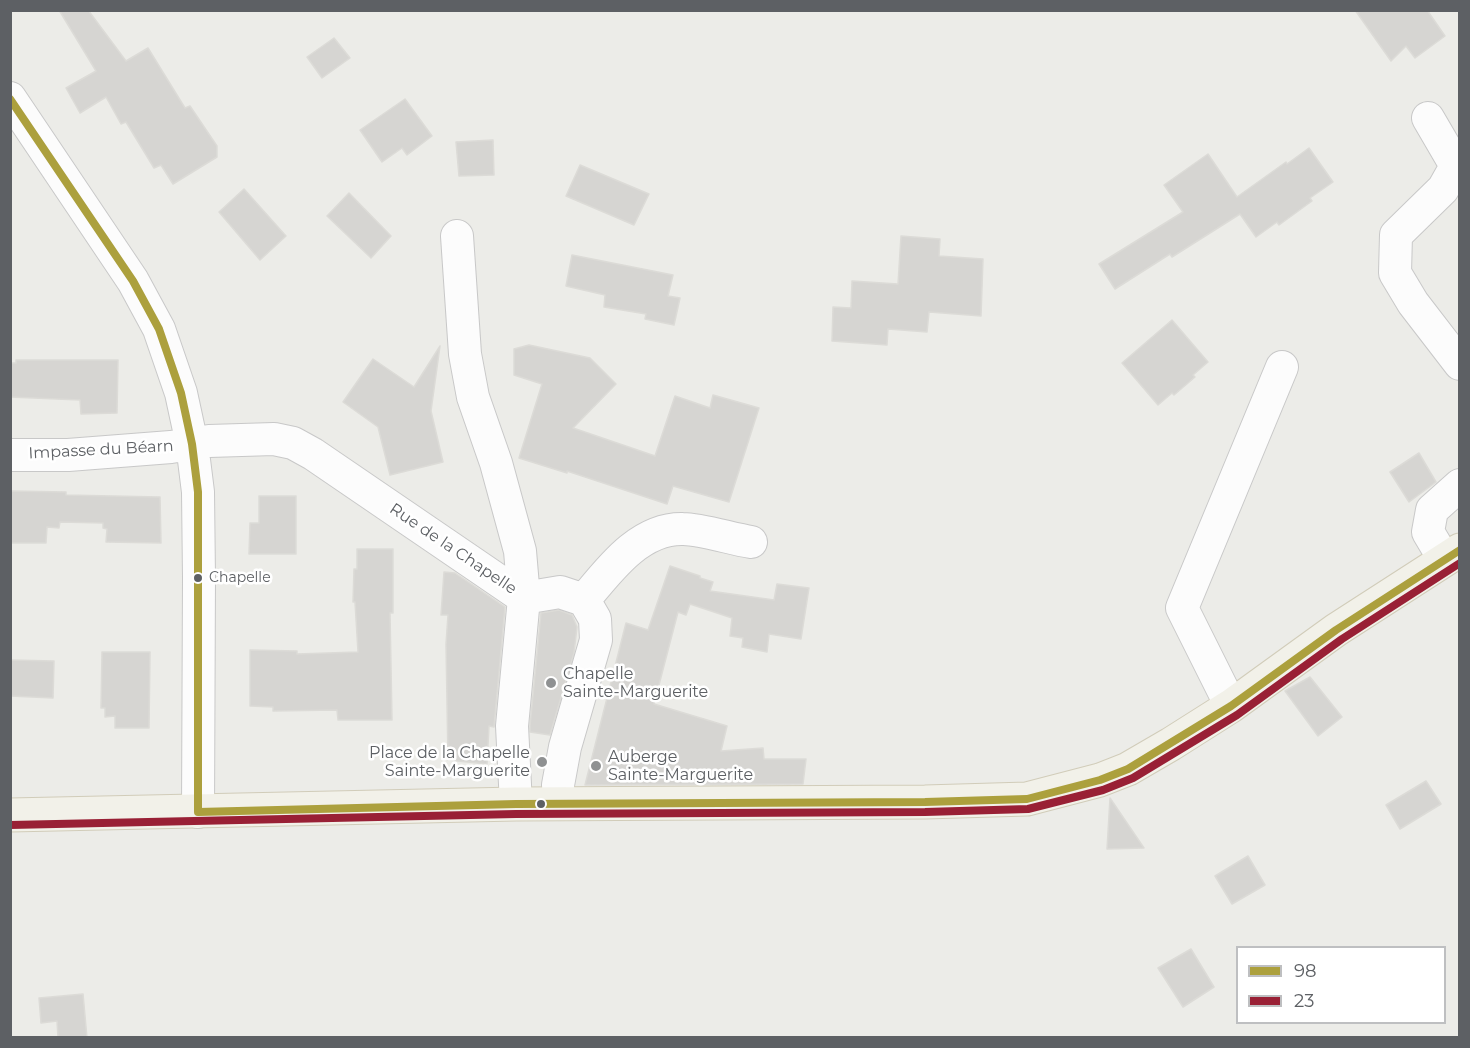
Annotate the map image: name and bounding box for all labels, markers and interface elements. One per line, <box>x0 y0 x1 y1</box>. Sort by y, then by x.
street label: Impasse du Béarn <box>28 437 174 463</box>
street label: Rue de la Chapelle <box>386 499 520 599</box>
place label: Chapelle <box>209 570 271 586</box>
marker: Chapelle <box>192 572 204 584</box>
place label: Chapelle Sainte-Marguerite <box>563 664 708 702</box>
marker: Chapelle Sainte-Marguerite <box>544 676 558 690</box>
place label: Place de la Chapelle Sainte-Marguerite <box>369 743 530 781</box>
place label: Auberge Sainte-Marguerite <box>608 747 753 785</box>
marker: Place de la Chapelle Sainte-Marguerite <box>535 755 549 769</box>
marker: Auberge Sainte-Marguerite <box>589 759 603 773</box>
unlabelled marker <box>535 798 547 810</box>
legend <box>1236 946 1446 1024</box>
text: 98 <box>1294 960 1316 982</box>
text: 23 <box>1294 990 1314 1012</box>

